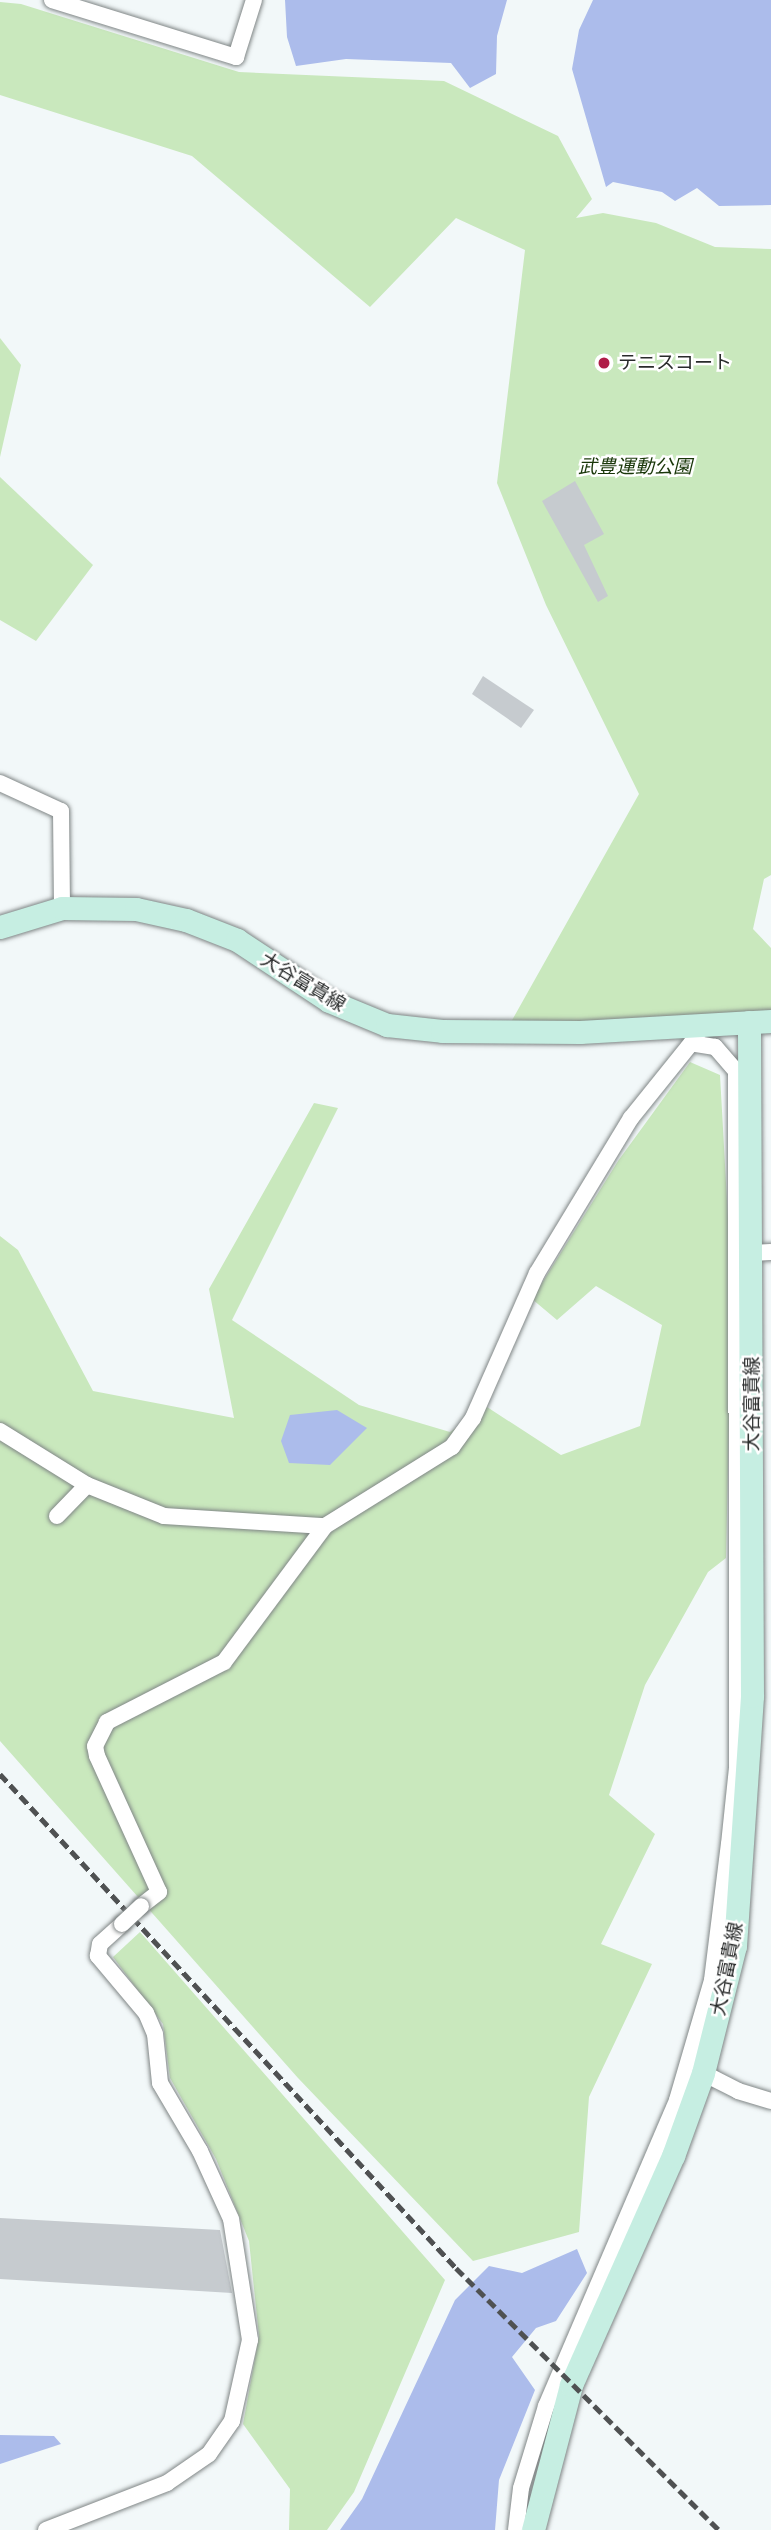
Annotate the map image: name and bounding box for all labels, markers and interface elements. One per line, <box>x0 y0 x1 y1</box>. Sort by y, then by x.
place label: テニスコート <box>618 352 732 374</box>
marker: テニスコート <box>596 355 612 371</box>
park label: 武豊運動公園 <box>578 456 692 478</box>
street label: 大谷富貴線 <box>256 948 350 1016</box>
street label: 大谷富貴線 <box>741 1357 763 1451</box>
street label: 大谷富貴線 <box>707 1920 747 2018</box>

